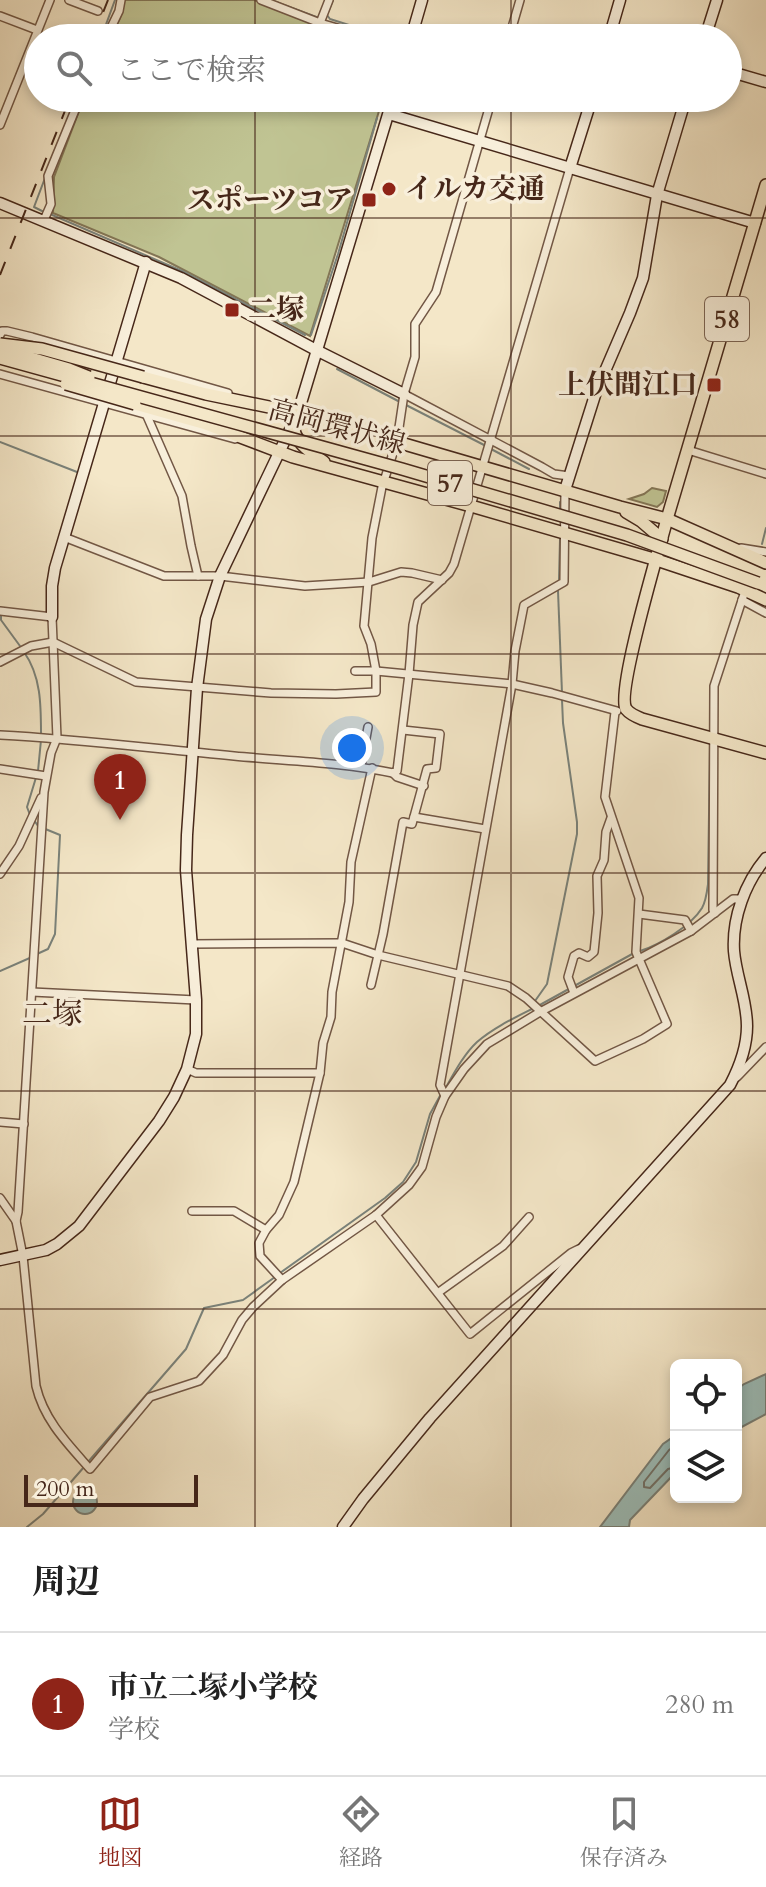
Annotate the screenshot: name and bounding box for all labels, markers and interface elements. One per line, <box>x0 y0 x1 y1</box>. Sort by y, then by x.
search box <box>24 24 742 112</box>
icon: search <box>52 46 96 90</box>
text: ここで検索 <box>116 50 266 91</box>
place label: イルカ交通 <box>405 170 545 208</box>
marker: イルカ交通 <box>380 180 398 198</box>
place label: スポーツコア <box>187 181 353 219</box>
marker: スポーツコア <box>360 191 378 209</box>
place label: 二塚 <box>248 291 304 329</box>
road number: 58 <box>705 297 749 341</box>
marker: 二塚 <box>223 301 241 319</box>
place label: 上伏間江口 <box>558 366 698 404</box>
marker: 上伏間江口 <box>705 376 723 394</box>
street label: 高岡環状線 <box>264 391 410 463</box>
road number: 57 <box>428 461 472 505</box>
your location <box>332 728 372 768</box>
pin: 1 <box>94 754 146 820</box>
district label: 二塚 <box>22 994 82 1035</box>
map controls <box>670 1359 742 1503</box>
button: locate <box>670 1359 742 1431</box>
button: layers <box>670 1431 742 1503</box>
scale bar <box>24 1471 198 1507</box>
text: 200 m <box>36 1474 94 1504</box>
text: 周辺 <box>32 1559 100 1605</box>
text: 市立二塚小学校 <box>108 1667 318 1708</box>
text: 1 <box>51 1687 65 1722</box>
text: 280 m <box>665 1687 734 1722</box>
text: 学校 <box>108 1712 160 1747</box>
tab: 地図 <box>98 1792 142 1873</box>
tab: 経路 <box>339 1792 383 1873</box>
tab: 保存済み <box>580 1792 668 1873</box>

